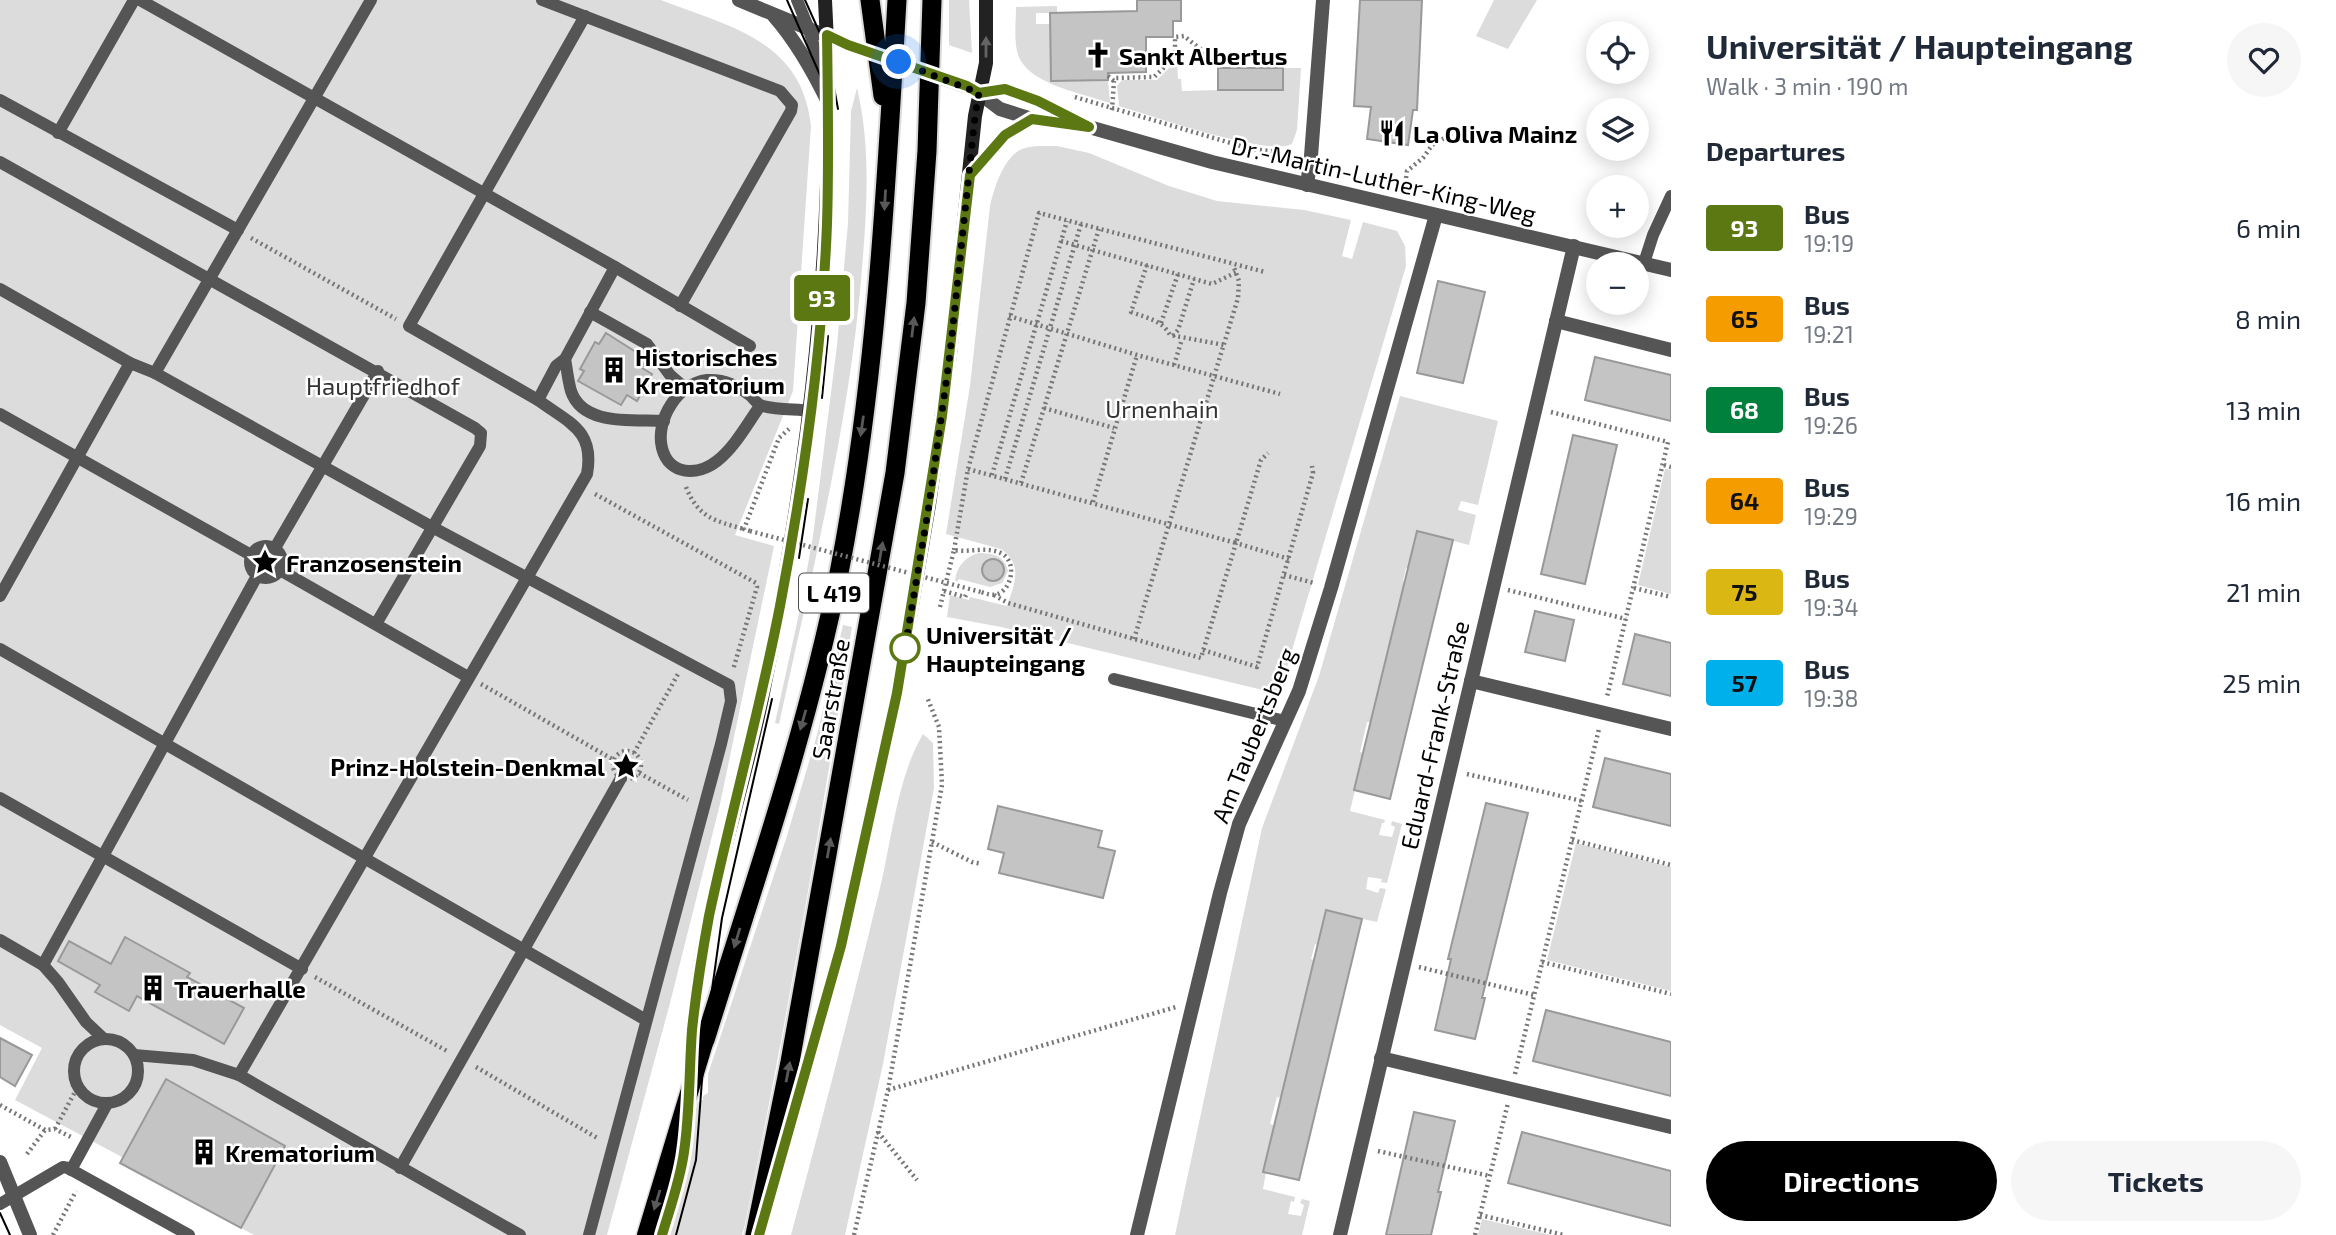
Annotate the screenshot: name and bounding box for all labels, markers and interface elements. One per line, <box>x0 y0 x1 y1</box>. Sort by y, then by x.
map controls <box>1586 21 1649 315</box>
button: locate <box>1586 21 1649 84</box>
button: heart <box>2227 23 2301 97</box>
text: Universität / Haupteingang <box>1706 26 2133 66</box>
one-way arrow <box>980 36 992 58</box>
church icon: Sankt Albertus <box>1083 40 1113 70</box>
place label: Sankt Albertus <box>1119 41 1287 70</box>
your location <box>881 44 916 79</box>
text: Walk · 3 min · 190 m <box>1706 72 1908 100</box>
button: layers <box>1586 98 1649 161</box>
restaurant icon: La Oliva Mainz <box>1377 118 1407 148</box>
place label: La Oliva Mainz <box>1413 119 1577 148</box>
street label: Dr.-Martin-Luther-King-Weg <box>1229 130 1539 228</box>
text: Departures <box>1706 135 1845 166</box>
button: + <box>1586 175 1649 238</box>
one-way arrow <box>880 189 891 211</box>
text: Bus <box>1804 198 1850 229</box>
text: 6 min <box>2236 212 2301 243</box>
text: 93 <box>1731 213 1758 242</box>
text: 19:19 <box>1804 229 1854 257</box>
button: − <box>1586 252 1649 315</box>
line badge: 93 <box>790 275 854 321</box>
text: 93 <box>808 283 836 312</box>
text: Bus <box>1804 289 1850 320</box>
text: 8 min <box>2235 303 2301 334</box>
text: 65 <box>1731 304 1758 333</box>
one-way arrow <box>907 315 918 337</box>
text: 19:21 <box>1804 320 1854 348</box>
place label: Historisches Krematorium <box>635 342 785 399</box>
building icon: Historisches Krematorium <box>599 355 629 385</box>
park label: Hauptfriedhof <box>306 371 461 400</box>
text: Bus <box>1804 380 1850 411</box>
park label: Urnenhain <box>1105 394 1219 423</box>
text: 13 min <box>2226 394 2301 425</box>
text: 68 <box>1730 395 1759 424</box>
text: 19:26 <box>1804 411 1858 439</box>
one-way arrow <box>857 415 868 437</box>
text: Bus <box>1804 471 1850 502</box>
text: 16 min <box>2226 485 2301 516</box>
text: 64 <box>1730 486 1759 515</box>
text: 19:29 <box>1804 502 1858 530</box>
one-way arrow <box>876 541 887 563</box>
place icon: Franzosenstein <box>250 547 280 577</box>
place label: Franzosenstein <box>286 548 462 577</box>
text: Bus <box>1804 562 1850 593</box>
road number: L 419 <box>799 573 869 612</box>
text: 21 min <box>2226 576 2301 607</box>
text: 75 <box>1732 577 1757 606</box>
text: 19:34 <box>1804 593 1859 621</box>
street label: Eduard-Frank-Straße <box>1394 618 1474 852</box>
place label: Universität / Haupteingang <box>926 620 1085 677</box>
marker: Universität / Haupteingang <box>890 633 920 663</box>
street label: Saarstraße <box>805 636 855 762</box>
street label: Am Taubertsberg <box>1205 643 1301 827</box>
text: Bus <box>1804 653 1850 684</box>
text: 25 min <box>2222 667 2301 698</box>
text: 57 <box>1732 668 1757 697</box>
text: 19:38 <box>1804 684 1859 712</box>
one-way arrow <box>797 710 807 731</box>
place icon: Prinz-Holstein-Denkmal <box>611 751 641 781</box>
place label: Prinz-Holstein-Denkmal <box>330 752 605 781</box>
one-way arrow <box>823 837 834 859</box>
one-way arrow <box>731 928 742 949</box>
building icon: Trauerhalle <box>138 973 168 1003</box>
place label: Trauerhalle <box>174 974 306 1003</box>
one-way arrow <box>782 1061 793 1083</box>
building icon: Krematorium <box>189 1137 219 1167</box>
place label: Krematorium <box>225 1138 375 1167</box>
button: Directions <box>1706 1141 1997 1221</box>
button: Tickets <box>2011 1141 2301 1221</box>
one-way arrow <box>651 1189 662 1210</box>

